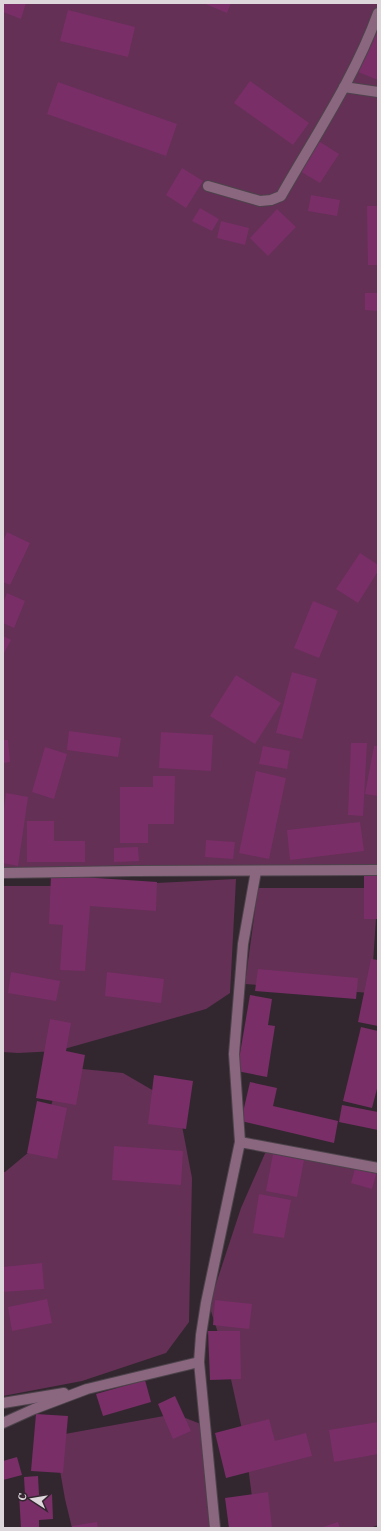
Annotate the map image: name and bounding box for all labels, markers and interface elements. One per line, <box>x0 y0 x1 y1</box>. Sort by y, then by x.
north arrow <box>12 1479 52 1519</box>
text: С <box>15 1492 30 1502</box>

